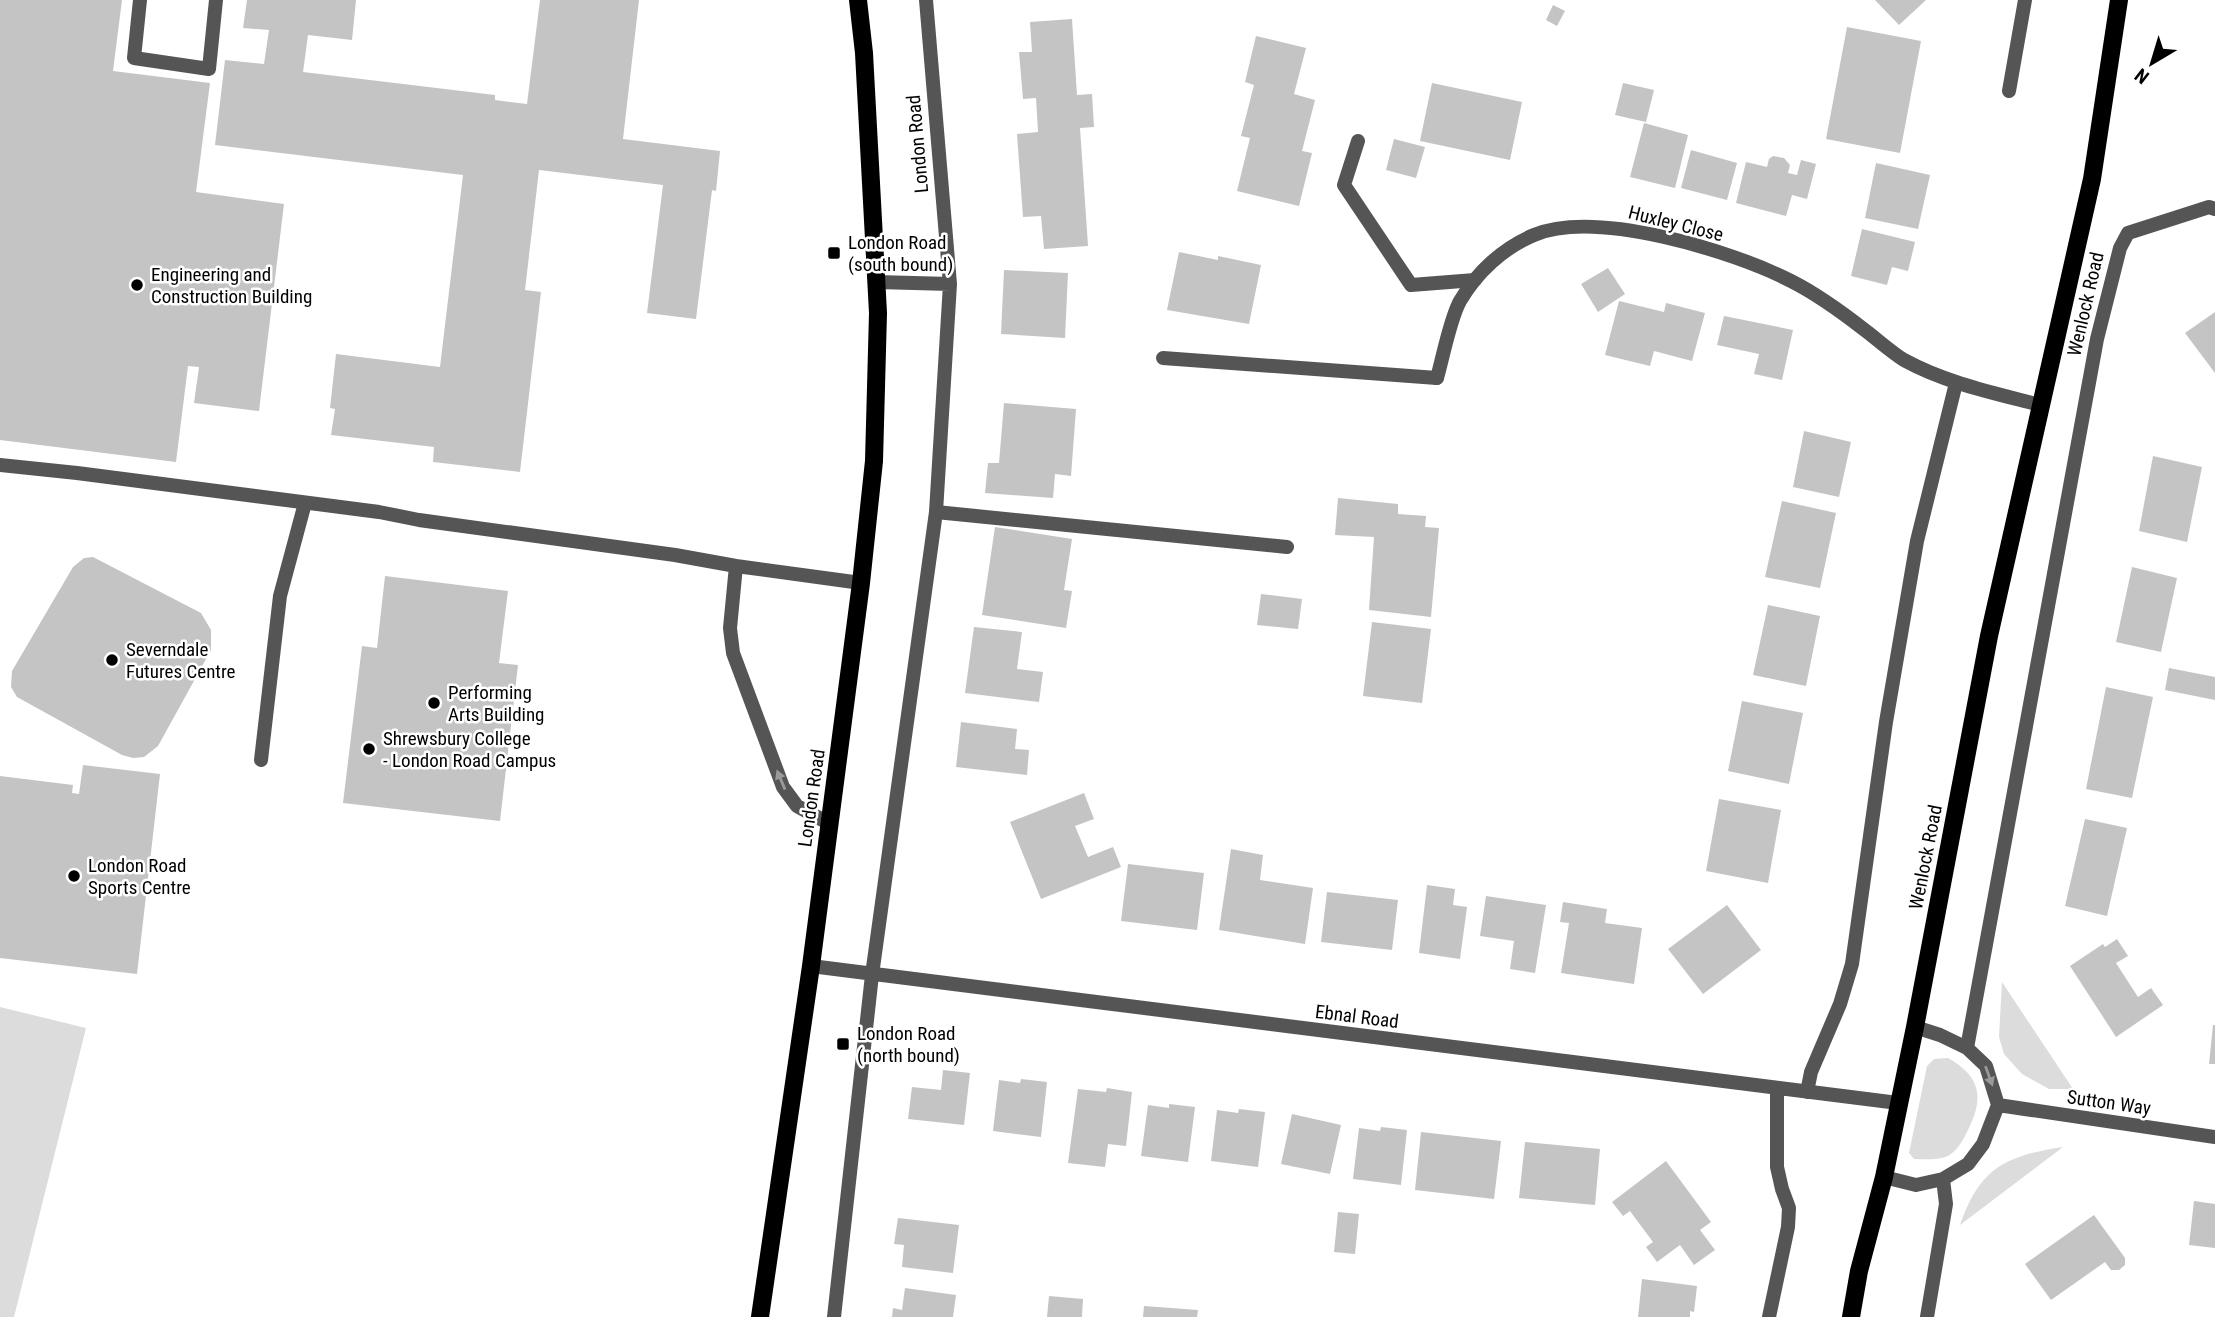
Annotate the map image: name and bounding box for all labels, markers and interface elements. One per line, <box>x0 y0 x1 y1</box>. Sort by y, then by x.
north arrow <box>2117 28 2187 98</box>
text: N <box>2130 63 2154 89</box>
street label: London Road <box>902 94 933 194</box>
street label: Huxley Close <box>1626 201 1726 246</box>
place label: London Road (south bound) <box>848 231 953 276</box>
marker: London Road (south bound) <box>826 245 842 261</box>
street label: Wenlock Road <box>2062 250 2109 358</box>
place label: Engineering and Construction Building <box>151 263 312 308</box>
marker: Engineering and Construction Building <box>129 277 145 293</box>
place label: Severndale Futures Centre <box>126 638 236 683</box>
marker: Severndale Futures Centre <box>104 652 120 668</box>
place label: Performing Arts Building <box>448 681 545 726</box>
marker: Performing Arts Building <box>426 695 442 711</box>
place label: Shrewsbury College - London Road Campus <box>383 727 556 772</box>
marker: Shrewsbury College - London Road Campus <box>361 741 377 757</box>
street label: London Road <box>793 748 830 848</box>
one-way arrow <box>775 769 786 790</box>
street label: Wenlock Road <box>1904 803 1947 911</box>
place label: London Road Sports Centre <box>88 854 191 899</box>
marker: London Road Sports Centre <box>66 868 82 884</box>
street label: Ebnal Road <box>1314 1000 1400 1033</box>
place label: London Road (north bound) <box>857 1022 960 1067</box>
marker: London Road (north bound) <box>835 1036 851 1052</box>
one-way arrow <box>1984 1066 1995 1087</box>
street label: Sutton Way <box>2066 1085 2152 1120</box>

